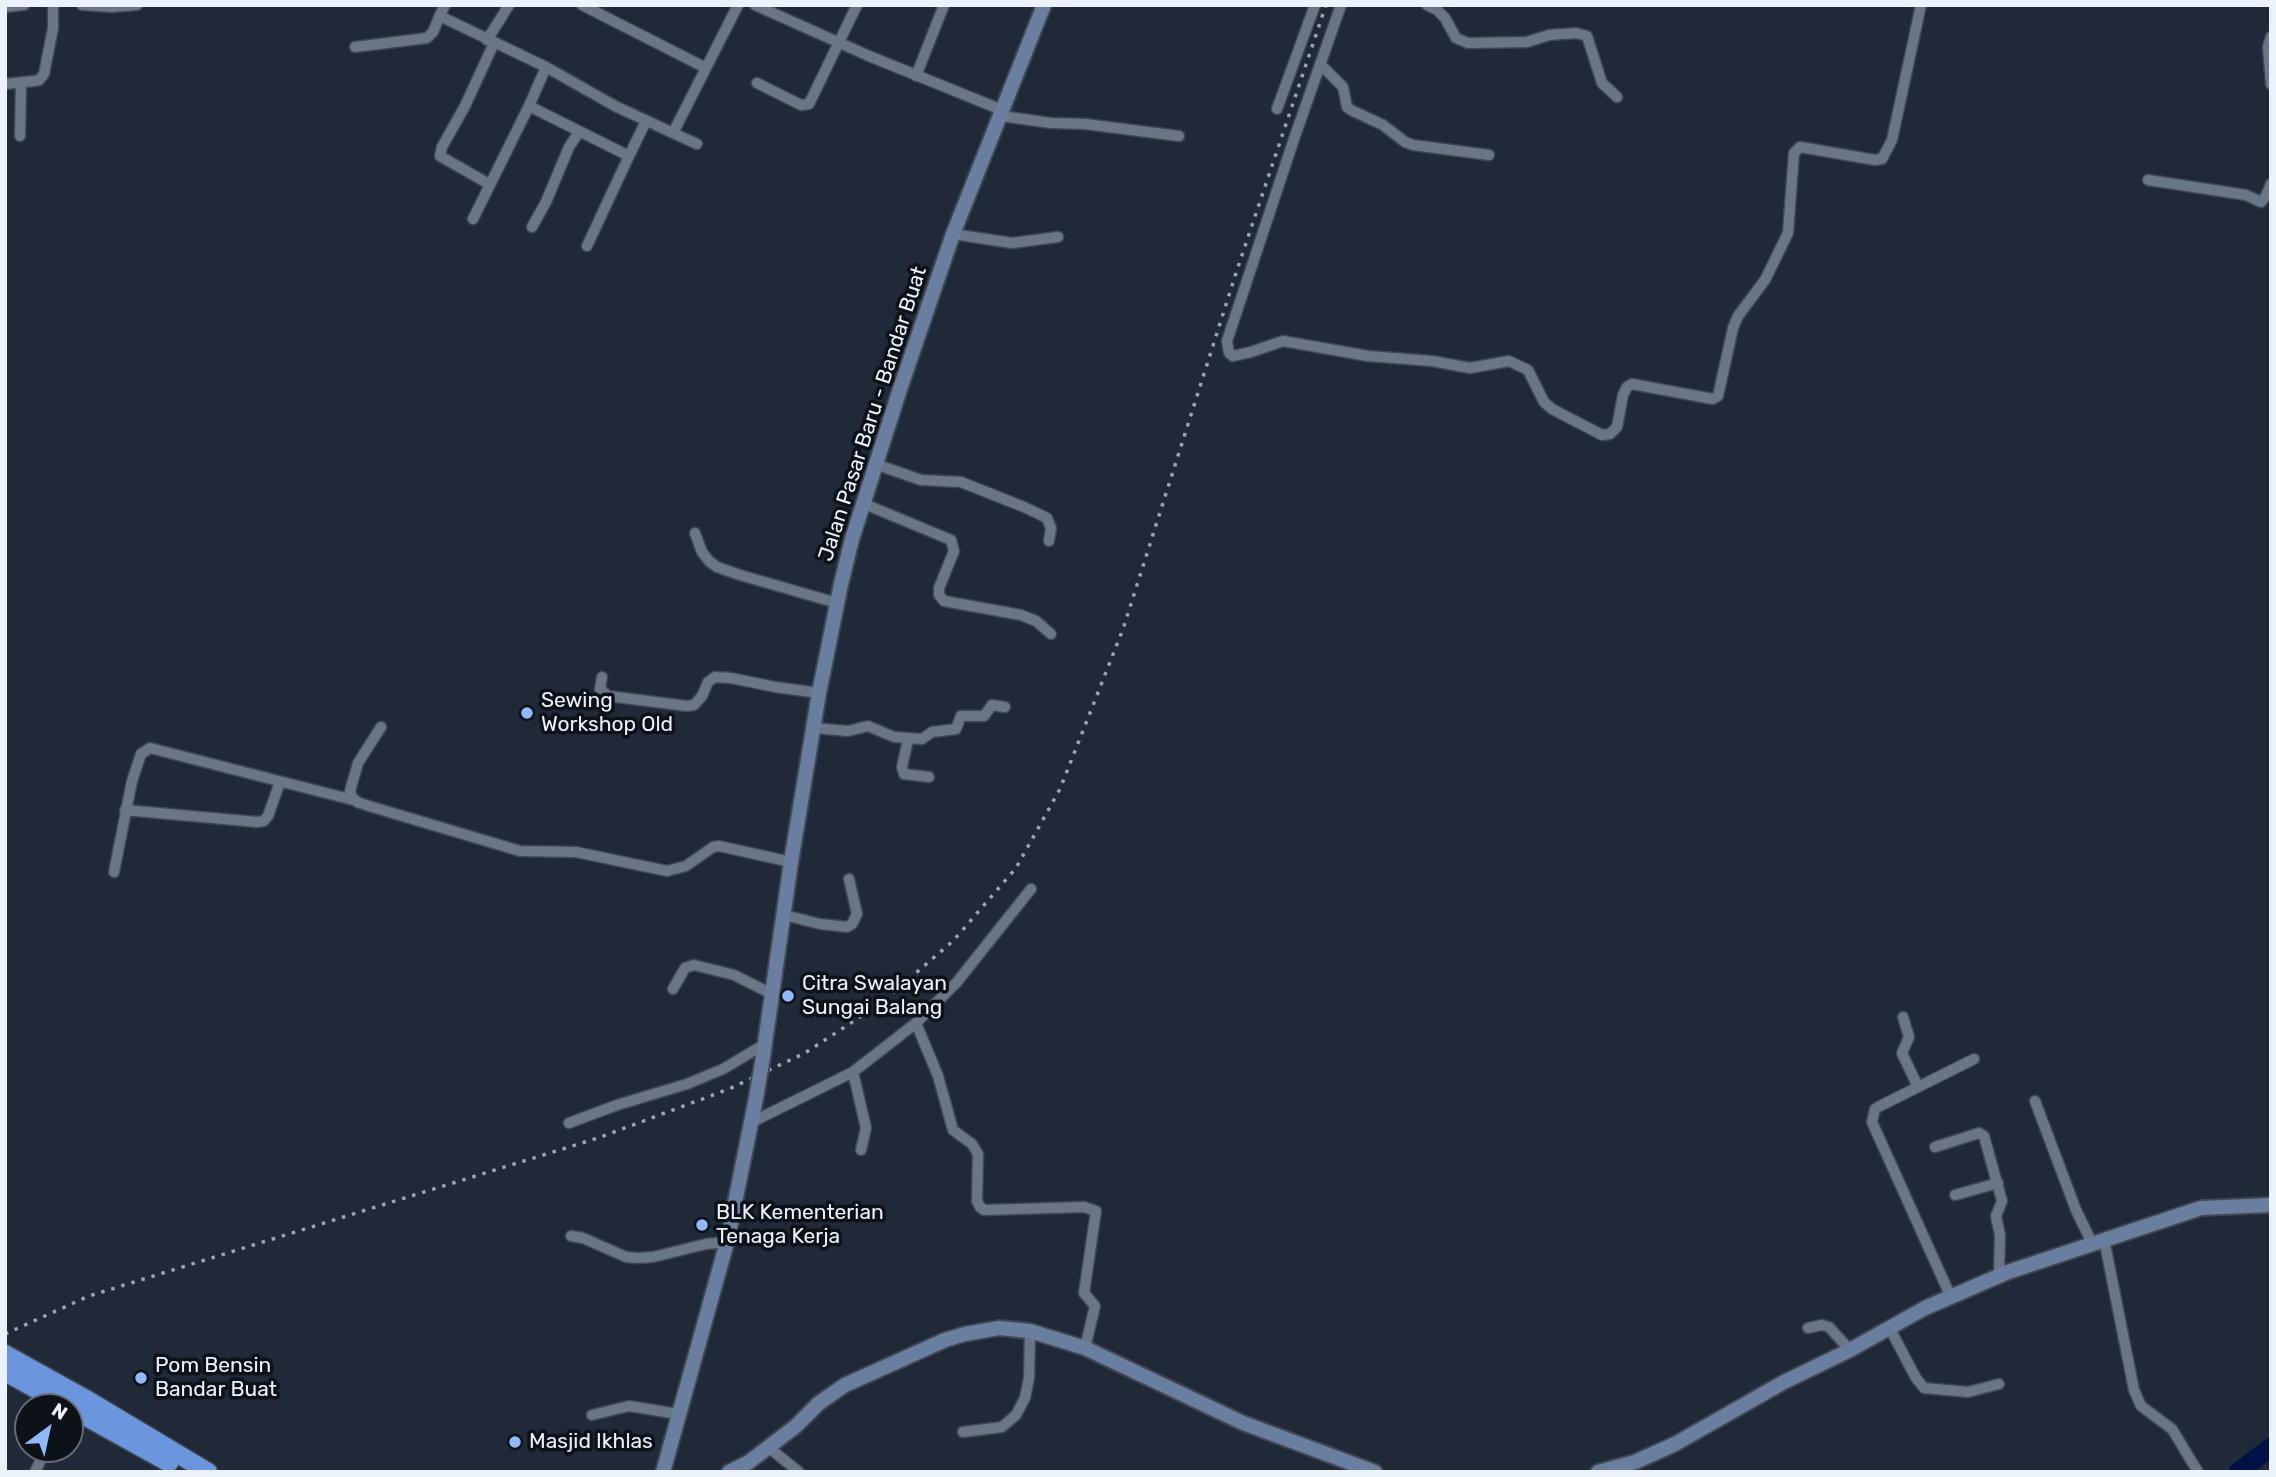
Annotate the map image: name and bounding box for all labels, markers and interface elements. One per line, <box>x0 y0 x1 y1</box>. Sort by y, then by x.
street label: Jalan Pasar Baru - Bandar Buat <box>813 263 933 565</box>
place label: Sewing Workshop Old <box>541 688 673 738</box>
marker: Sewing Workshop Old <box>519 705 535 721</box>
place label: Citra Swalayan Sungai Balang <box>802 971 947 1021</box>
marker: Citra Swalayan Sungai Balang <box>780 988 796 1004</box>
place label: BLK Kementerian Tenaga Kerja <box>716 1200 884 1250</box>
marker: BLK Kementerian Tenaga Kerja <box>694 1217 710 1233</box>
place label: Pom Bensin Bandar Buat <box>155 1353 277 1403</box>
marker: Pom Bensin Bandar Buat <box>133 1370 149 1386</box>
north arrow <box>14 1393 84 1463</box>
text: N <box>48 1398 72 1425</box>
place label: Masjid Ikhlas <box>529 1429 653 1455</box>
marker: Masjid Ikhlas <box>507 1434 523 1450</box>

